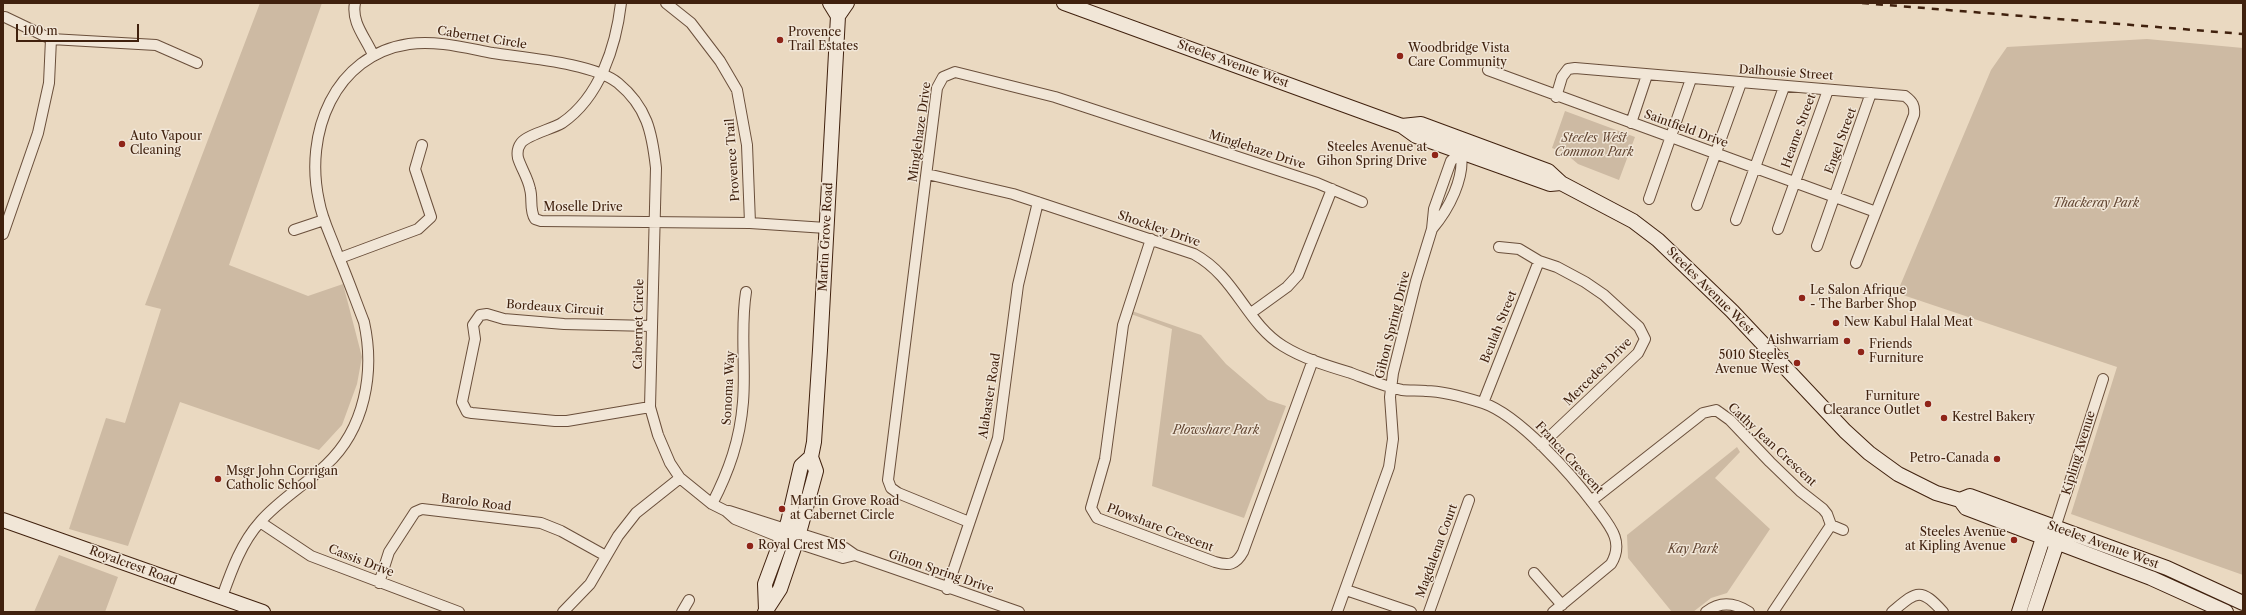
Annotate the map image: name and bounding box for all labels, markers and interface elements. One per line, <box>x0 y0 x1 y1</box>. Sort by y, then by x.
scale bar <box>18 16 141 42</box>
text: 100 m <box>23 23 58 38</box>
street label: Cabernet Circle <box>436 24 528 52</box>
place label: Provence Trail Estates <box>788 26 858 54</box>
marker: Provence Trail Estates <box>775 35 785 45</box>
street label: Steeles Avenue West <box>1175 37 1291 91</box>
place label: Woodbridge Vista Care Community <box>1408 42 1510 70</box>
marker: Woodbridge Vista Care Community <box>1395 51 1405 61</box>
street label: Dalhousie Street <box>1738 63 1834 83</box>
street label: Minglehaze Drive <box>906 81 934 183</box>
street label: Heame Street <box>1779 92 1819 170</box>
street label: Engel Street <box>1822 106 1860 176</box>
street label: Saintfield Drive <box>1642 107 1730 151</box>
street label: Provence Trail <box>723 118 743 202</box>
street label: Minglehaze Drive <box>1207 128 1307 172</box>
place label: Auto Vapour Cleaning <box>130 130 202 158</box>
park label: Steeles West Common Park <box>1555 132 1633 160</box>
marker: Auto Vapour Cleaning <box>117 139 127 149</box>
place label: Steeles Avenue at Gihon Spring Drive <box>1317 141 1427 169</box>
marker: Steeles Avenue at Gihon Spring Drive <box>1430 150 1440 160</box>
street label: Martin Grove Road <box>816 182 836 292</box>
park label: Thackeray Park <box>2053 197 2139 211</box>
street label: Moselle Drive <box>543 201 623 215</box>
street label: Shockley Drive <box>1116 208 1202 250</box>
street label: Steeles Avenue West <box>1663 244 1757 338</box>
street label: Gihon Spring Drive <box>1373 270 1413 380</box>
street label: Cabernet Circle <box>631 279 647 369</box>
place label: Le Salon Afrique - The Barber Shop <box>1810 284 1917 312</box>
street label: Beulah Street <box>1478 289 1520 365</box>
marker: Le Salon Afrique - The Barber Shop <box>1797 293 1807 303</box>
street label: Bordeaux Circuit <box>506 297 604 319</box>
place label: New Kabul Halal Meat <box>1844 316 1973 330</box>
marker: New Kabul Halal Meat <box>1831 318 1841 328</box>
place label: Aishwarriam <box>1767 334 1839 348</box>
street label: Mercedes Drive <box>1561 335 1635 409</box>
marker: Aishwarriam <box>1842 336 1852 346</box>
place label: Friends Furniture <box>1869 338 1924 366</box>
marker: Friends Furniture <box>1856 347 1866 357</box>
place label: 5010 Steeles Avenue West <box>1715 349 1789 377</box>
street label: Sonoma Way <box>720 350 738 426</box>
street label: Alabaster Road <box>976 352 1004 440</box>
marker: 5010 Steeles Avenue West <box>1792 358 1802 368</box>
place label: Furniture Clearance Outlet <box>1823 390 1920 418</box>
marker: Furniture Clearance Outlet <box>1923 399 1933 409</box>
street label: Cathy Jean Crescent <box>1725 400 1819 490</box>
street label: Kipling Avenue <box>2059 409 2099 497</box>
place label: Kestrel Bakery <box>1952 411 2035 425</box>
marker: Kestrel Bakery <box>1939 413 1949 423</box>
street label: Franca Crescent <box>1532 419 1606 497</box>
park label: Plowshare Park <box>1173 424 1259 438</box>
place label: Petro-Canada <box>1910 452 1989 466</box>
marker: Petro-Canada <box>1992 454 2002 464</box>
place label: Msgr John Corrigan Catholic School <box>226 465 338 493</box>
marker: Msgr John Corrigan Catholic School <box>213 474 223 484</box>
street label: Barolo Road <box>440 492 512 514</box>
place label: Martin Grove Road at Cabernet Circle <box>790 495 899 523</box>
street label: Plowshare Crescent <box>1105 501 1215 555</box>
street label: Magdalena Court <box>1413 502 1461 600</box>
marker: Martin Grove Road at Cabernet Circle <box>777 504 787 514</box>
street label: Steeles Avenue West <box>2045 518 2161 572</box>
place label: Steeles Avenue at Kipling Avenue <box>1905 526 2006 554</box>
marker: Steeles Avenue at Kipling Avenue <box>2009 535 2019 545</box>
place label: Royal Crest MS <box>758 539 846 553</box>
marker: Royal Crest MS <box>745 541 755 551</box>
street label: Cassis Drive <box>326 542 396 580</box>
street label: Royalcrest Road <box>87 543 179 589</box>
park label: Kay Park <box>1668 543 1718 557</box>
street label: Gihon Spring Drive <box>886 547 996 597</box>

